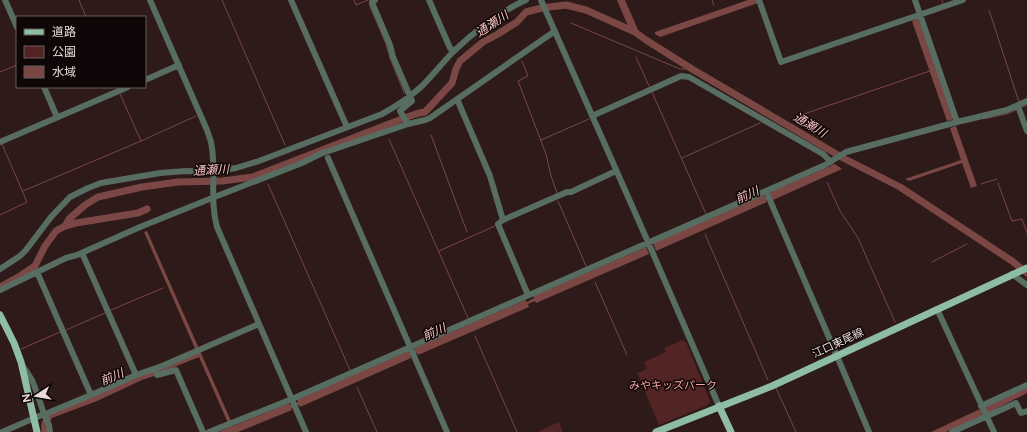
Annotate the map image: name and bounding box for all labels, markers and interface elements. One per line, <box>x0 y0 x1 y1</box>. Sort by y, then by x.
water label: 通瀬川 <box>473 7 513 40</box>
legend <box>16 16 146 88</box>
text: 道路 <box>52 25 76 39</box>
text: 公園 <box>52 45 76 59</box>
text: 水域 <box>52 65 76 79</box>
water label: 通瀬川 <box>791 110 831 141</box>
water label: 通瀬川 <box>193 162 231 178</box>
water label: 前川 <box>733 183 763 206</box>
water label: 前川 <box>420 320 450 343</box>
street label: 江口東尾線 <box>810 325 866 361</box>
water label: 前川 <box>98 365 128 388</box>
north arrow <box>16 376 56 416</box>
park label: みやキッズパーク <box>629 379 717 392</box>
text: N <box>19 392 34 403</box>

